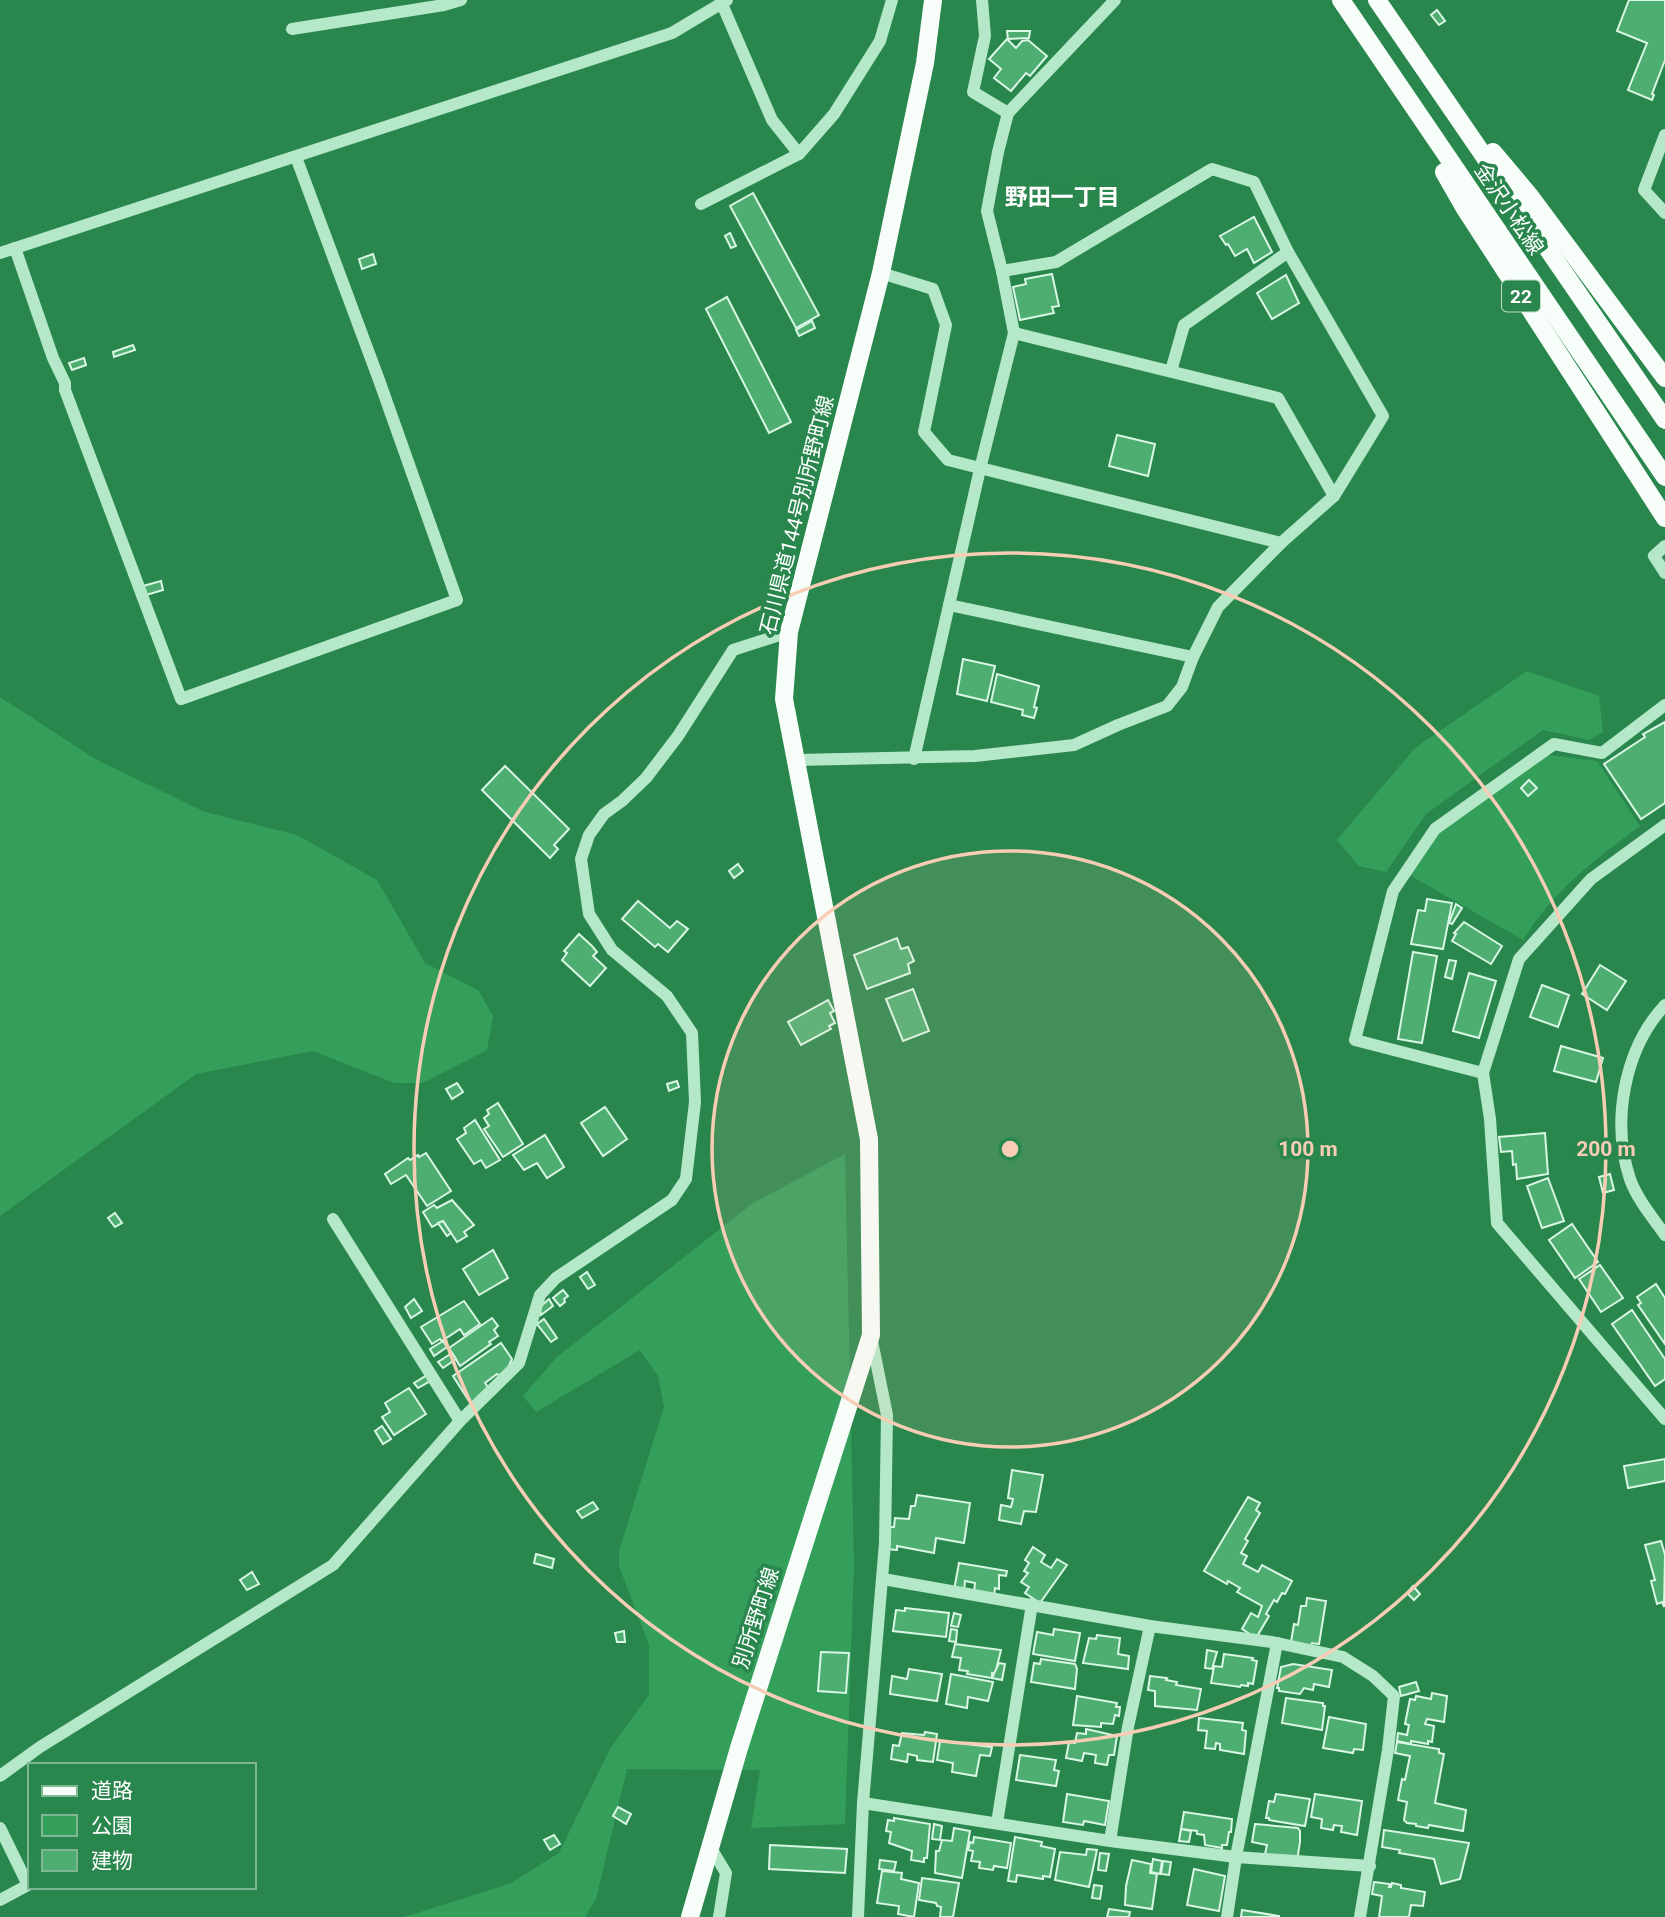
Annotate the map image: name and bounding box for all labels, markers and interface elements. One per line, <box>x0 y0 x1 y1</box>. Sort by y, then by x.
street label: 金沢小松線 <box>1470 159 1548 259</box>
district label: 野田一丁目 <box>1005 184 1120 211</box>
road number: 22 <box>1502 280 1540 312</box>
street label: 石川県道144号別所野町線 <box>756 393 838 637</box>
centre of rings <box>998 1137 1022 1161</box>
text: 100 m <box>1278 1137 1338 1161</box>
text: 200 m <box>1576 1137 1636 1161</box>
street label: 別所野町線 <box>728 1564 784 1672</box>
legend <box>28 1763 256 1889</box>
text: 道路 <box>91 1779 133 1803</box>
text: 公園 <box>91 1814 133 1838</box>
text: 建物 <box>91 1849 133 1873</box>

